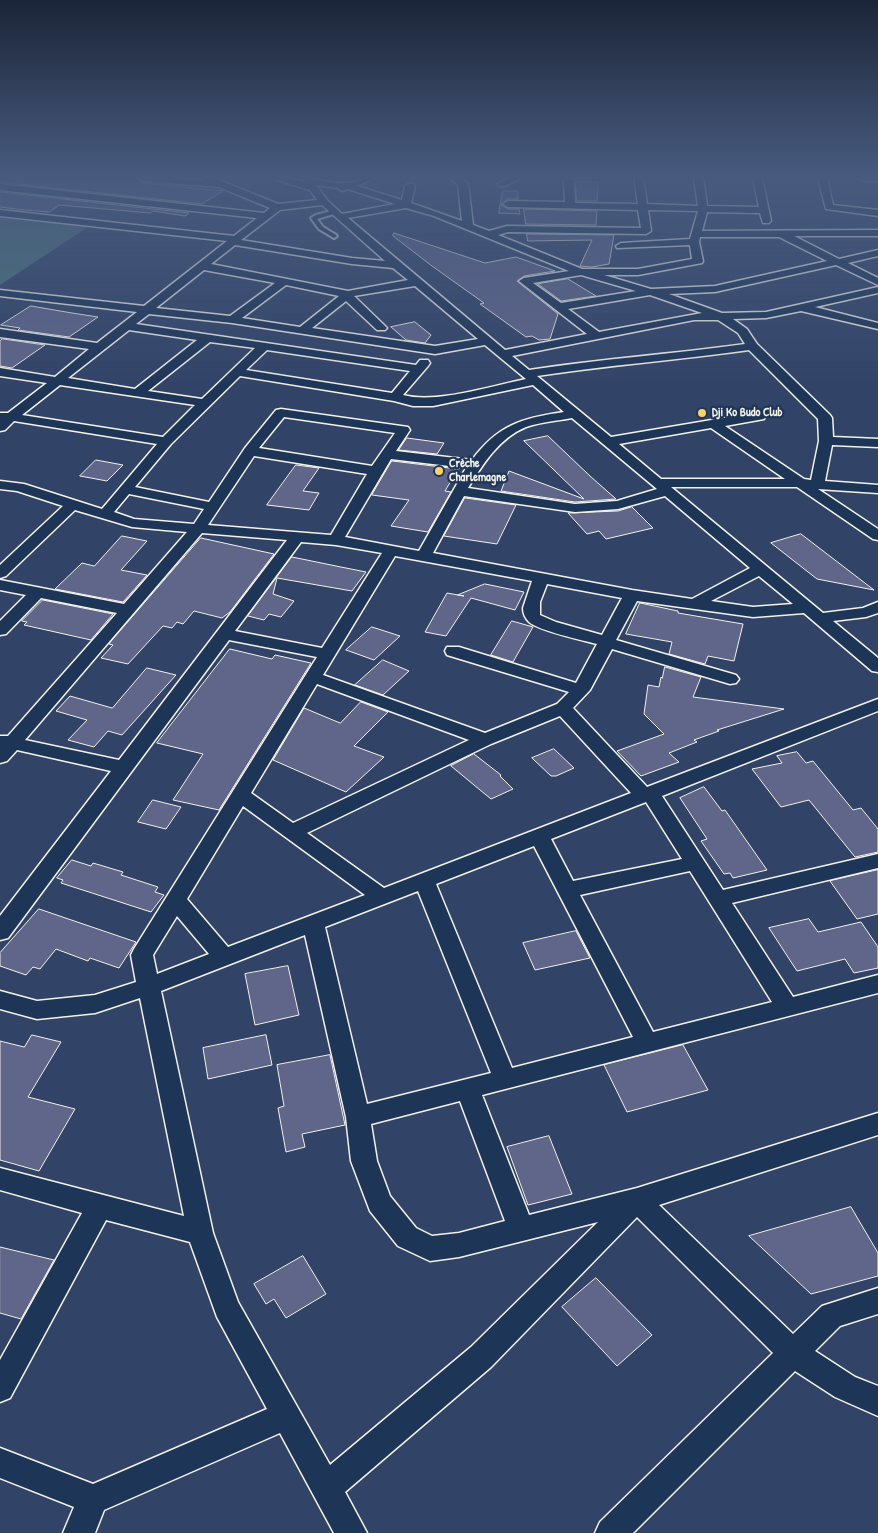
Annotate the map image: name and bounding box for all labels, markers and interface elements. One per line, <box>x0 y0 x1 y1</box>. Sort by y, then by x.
place label: Dji Ko Budo Club <box>712 406 783 420</box>
marker: Dji Ko Budo Club <box>696 407 708 419</box>
place label: Crèche Charlemagne <box>449 457 506 485</box>
marker: Crèche Charlemagne <box>433 465 445 477</box>

